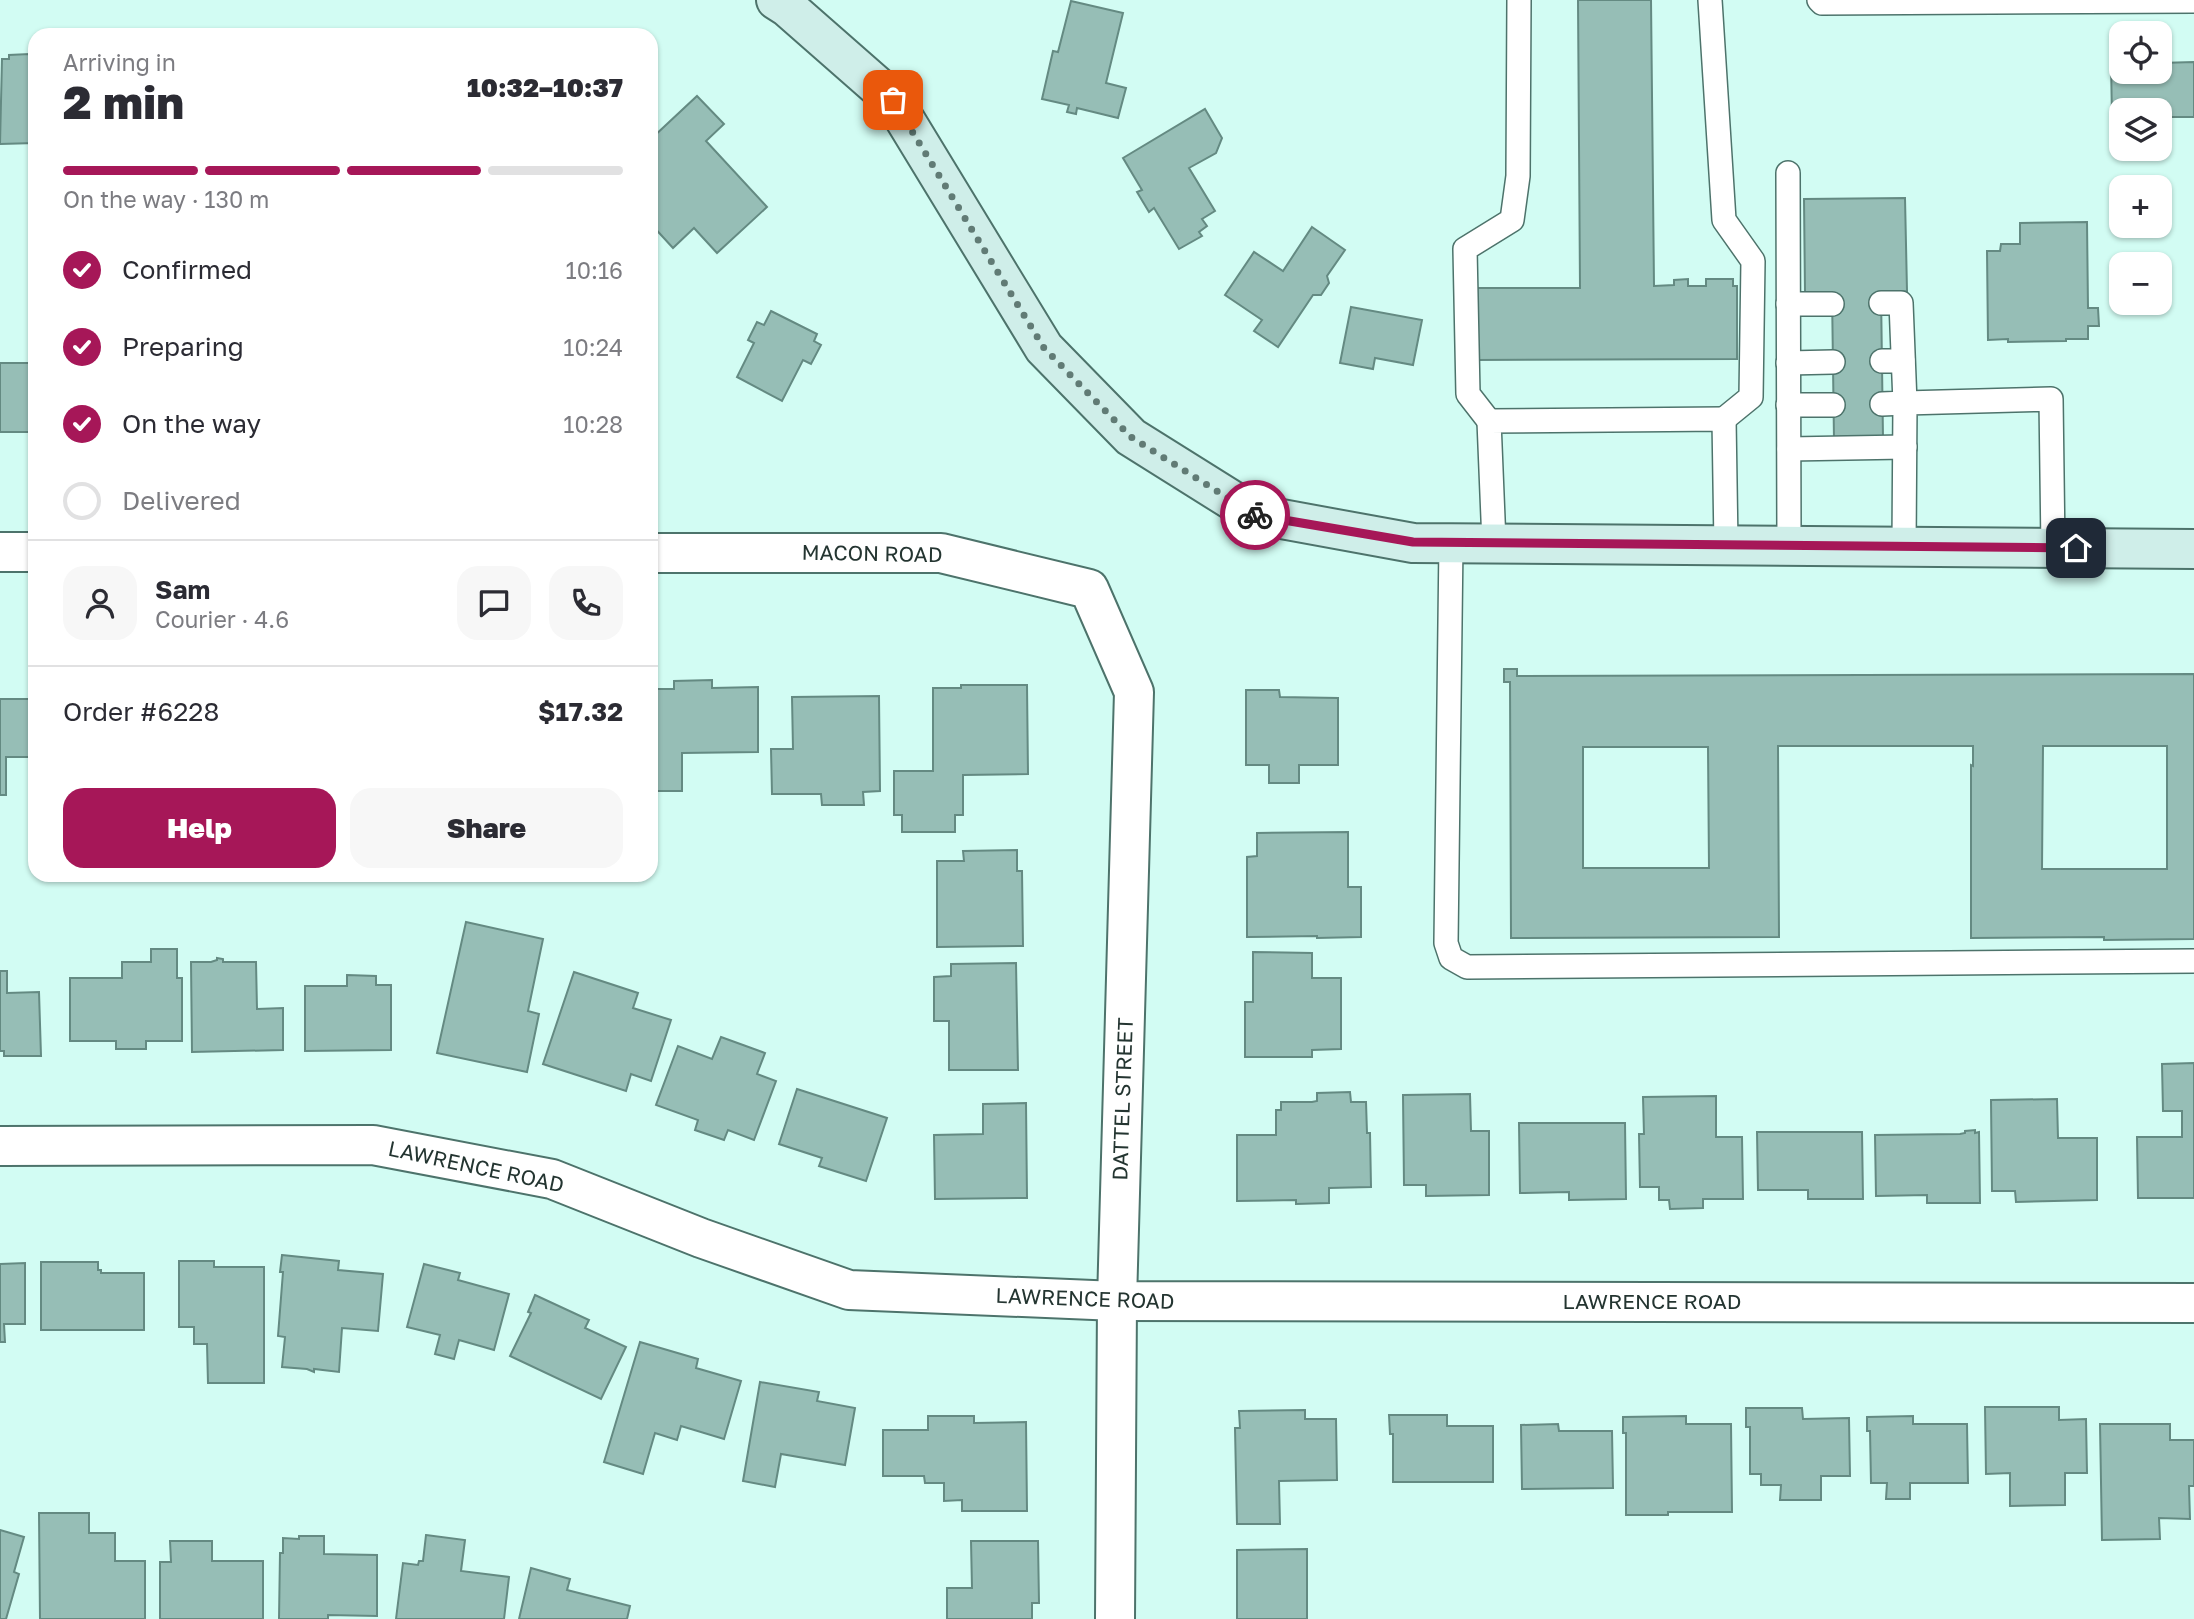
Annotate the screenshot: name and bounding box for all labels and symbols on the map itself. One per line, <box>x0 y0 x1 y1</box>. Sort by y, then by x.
pin <box>863 70 923 130</box>
courier <box>1220 480 1290 550</box>
pin <box>2046 518 2106 578</box>
street label: MACON ROAD <box>801 539 943 567</box>
street label: DATTEL STREET <box>1106 1017 1138 1181</box>
street label: LAWRENCE ROAD <box>386 1135 567 1197</box>
street label: LAWRENCE ROAD <box>995 1282 1175 1314</box>
street label: LAWRENCE ROAD <box>1562 1288 1742 1314</box>

